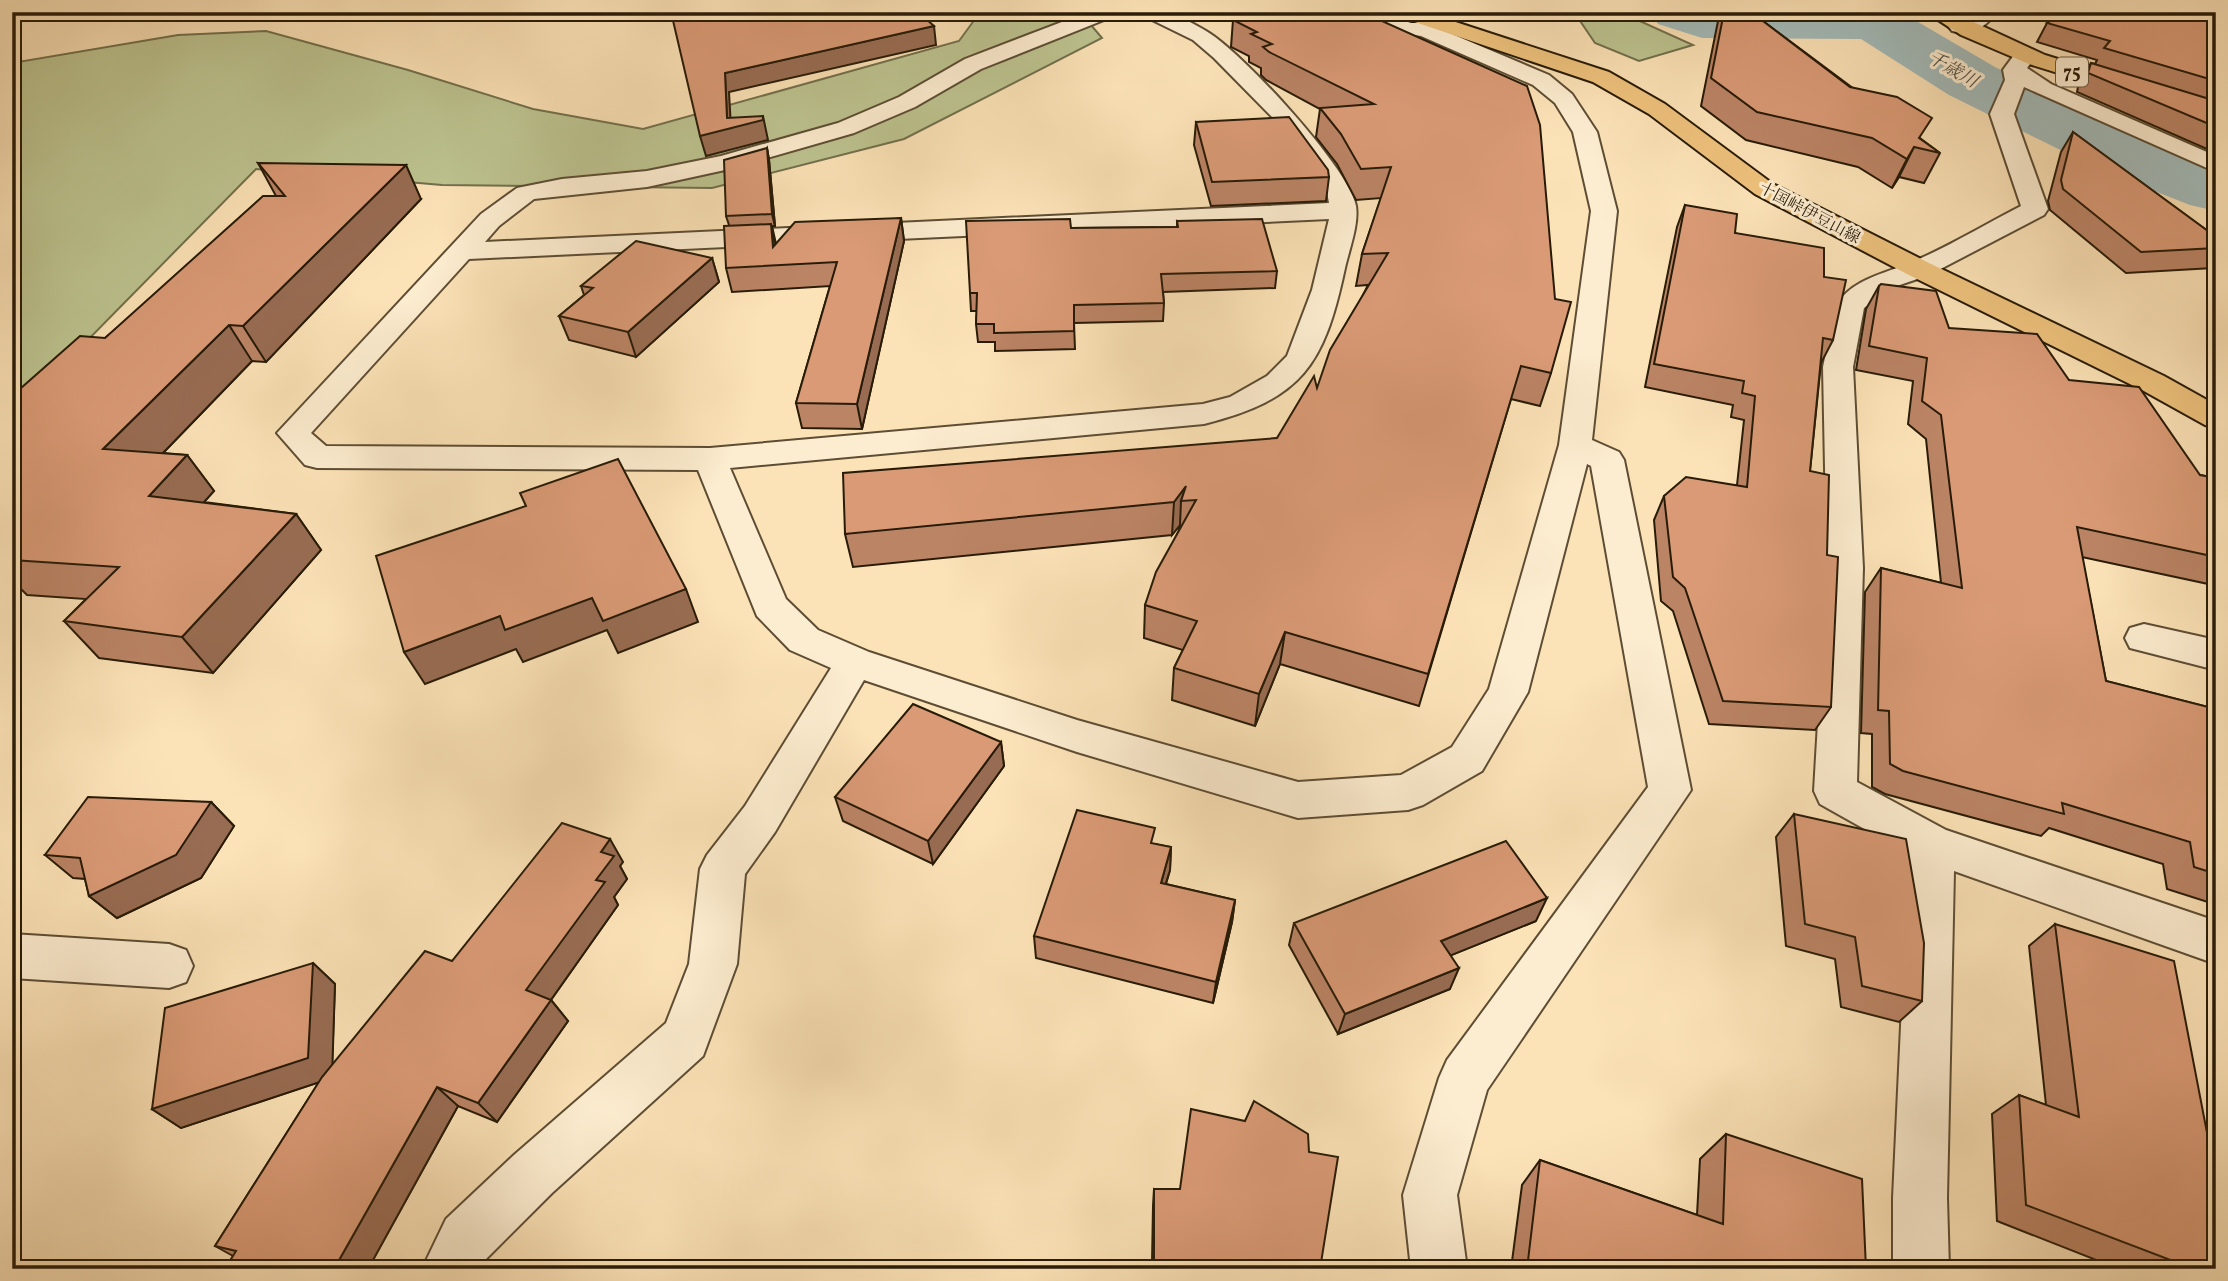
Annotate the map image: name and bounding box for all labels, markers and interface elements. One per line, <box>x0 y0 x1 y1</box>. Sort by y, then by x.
water label: 千歳川 <box>1923 46 1984 96</box>
road number: 75 <box>2056 58 2088 86</box>
street label: 十国峠伊豆山線 <box>1754 178 1864 250</box>

